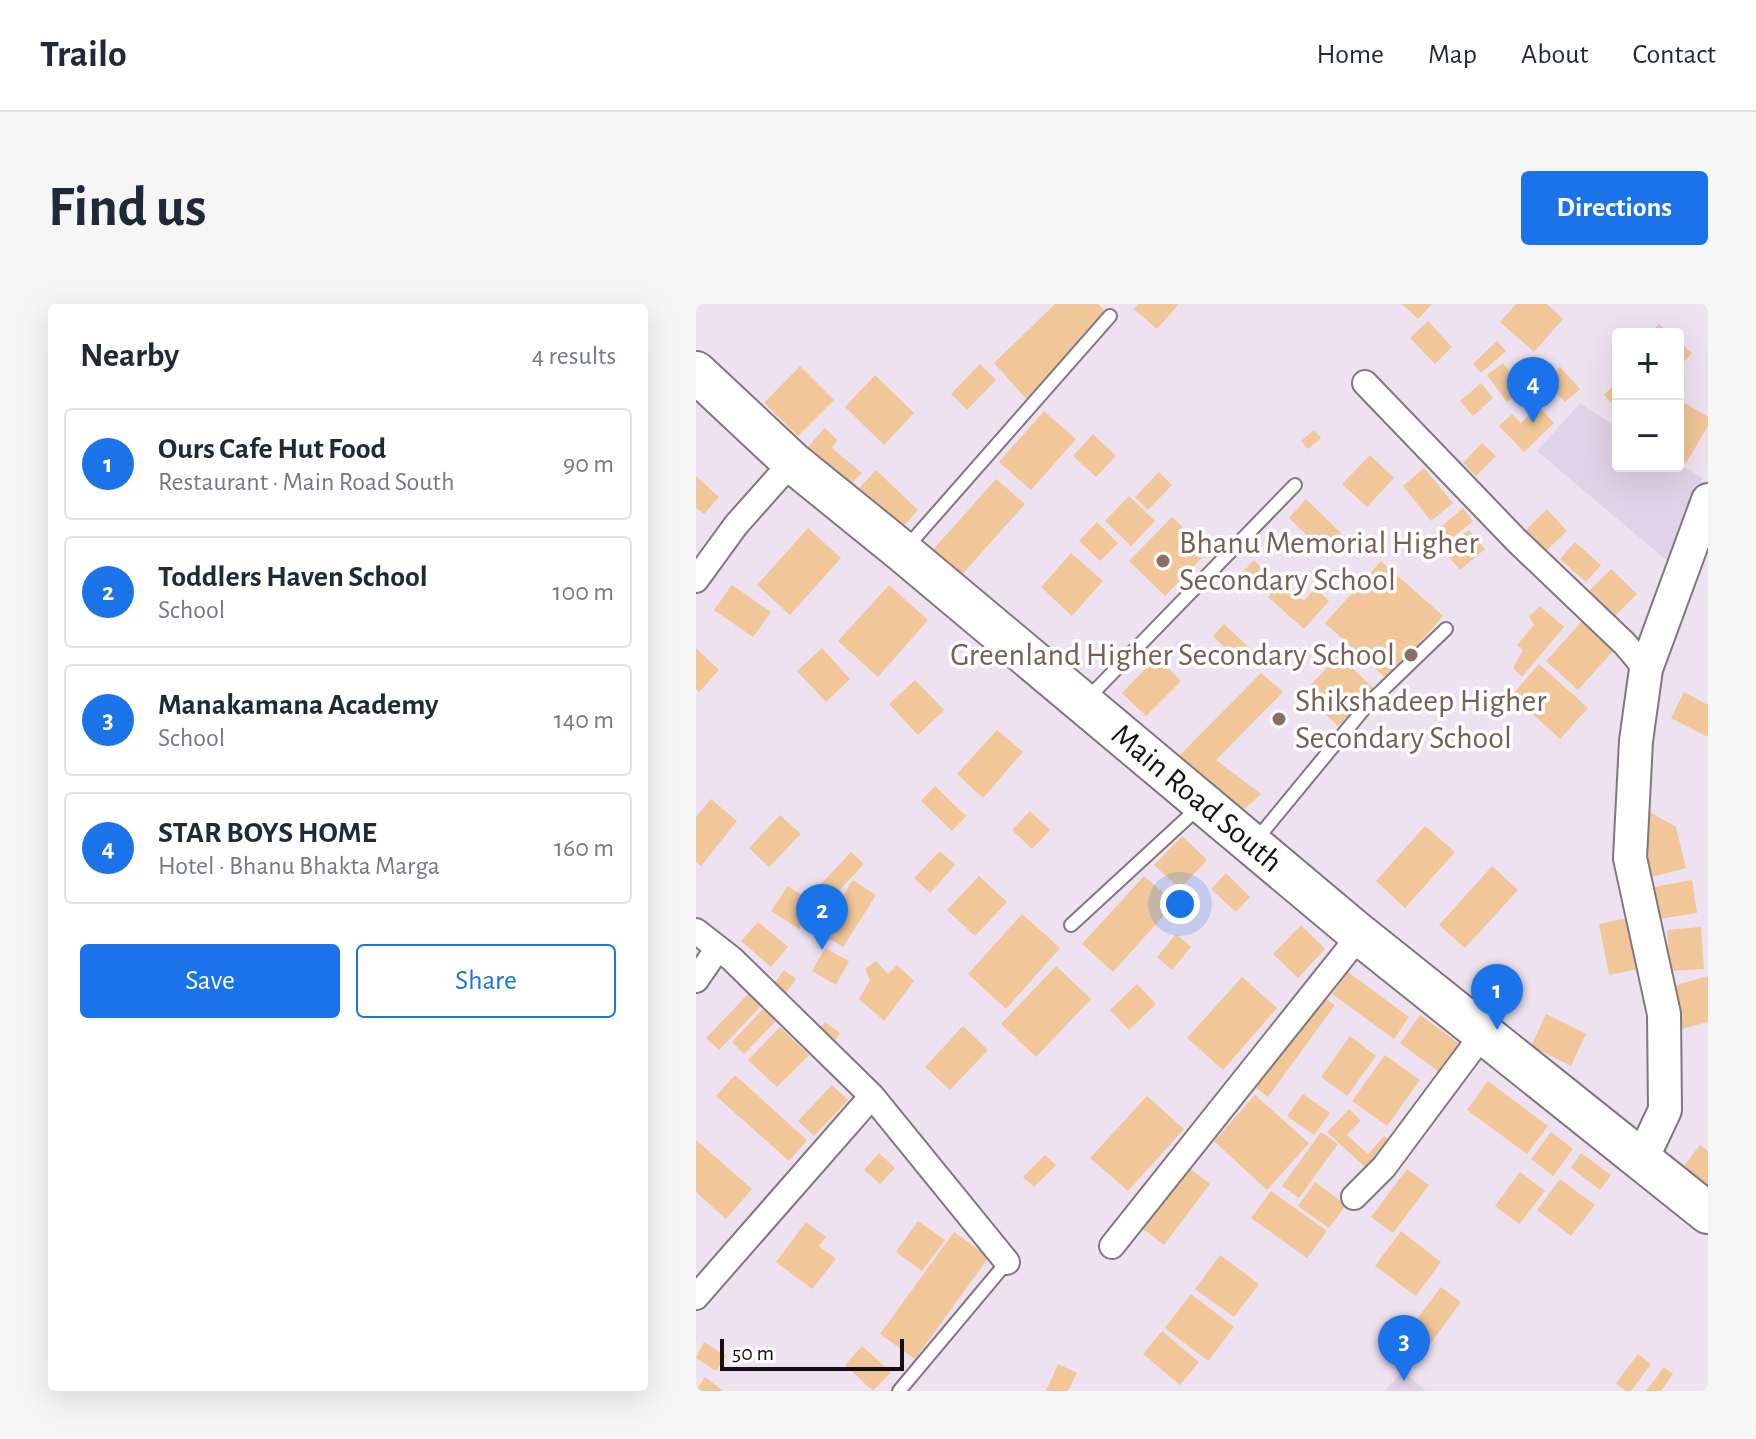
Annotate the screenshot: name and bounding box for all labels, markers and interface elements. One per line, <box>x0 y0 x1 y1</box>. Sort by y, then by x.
text: Trailo <box>40 36 127 74</box>
text: Home <box>1317 41 1384 69</box>
text: Map <box>1428 41 1477 69</box>
text: About <box>1521 41 1589 69</box>
text: Contact <box>1633 41 1716 69</box>
button: Directions <box>1521 171 1708 245</box>
text: Find us <box>48 180 206 236</box>
map controls <box>1612 328 1684 472</box>
button: + <box>1612 328 1684 400</box>
text: Nearby <box>80 339 179 373</box>
text: 4 results <box>532 343 616 369</box>
pin: 4 <box>1507 357 1559 423</box>
button: − <box>1612 400 1684 472</box>
text: Ours Cafe Hut Food <box>158 434 386 464</box>
text: 1 <box>103 451 113 477</box>
text: 90 m <box>563 451 614 477</box>
text: Restaurant · Main Road South <box>158 469 454 495</box>
place label: Bhanu Memorial Higher Secondary School <box>1179 527 1479 596</box>
marker: Bhanu Memorial Higher Secondary School <box>1154 552 1172 570</box>
text: Toddlers Haven School <box>158 562 428 592</box>
text: 2 <box>102 579 114 605</box>
text: 100 m <box>553 579 614 605</box>
text: School <box>158 597 225 623</box>
place label: Greenland Higher Secondary School <box>950 639 1395 671</box>
marker: Greenland Higher Secondary School <box>1402 646 1420 664</box>
place label: Shikshadeep Higher Secondary School <box>1295 685 1547 754</box>
text: Manakamana Academy <box>158 690 438 720</box>
text: 3 <box>102 707 114 733</box>
text: 140 m <box>554 707 614 733</box>
marker: Shikshadeep Higher Secondary School <box>1270 710 1288 728</box>
street label: Main Road South <box>1106 718 1288 878</box>
text: School <box>158 725 225 751</box>
text: STAR BOYS HOME <box>158 818 377 848</box>
text: 4 <box>101 835 115 861</box>
text: 160 m <box>554 835 614 861</box>
text: Hotel · Bhanu Bhakta Marga <box>158 853 440 879</box>
pin: 2 <box>796 884 848 950</box>
your location <box>1160 884 1200 924</box>
button: Save <box>80 944 340 1018</box>
button: Share <box>356 944 616 1018</box>
pin: 1 <box>1471 964 1523 1030</box>
pin: 3 <box>1378 1315 1430 1381</box>
scale bar <box>720 1335 904 1371</box>
text: 50 m <box>732 1342 774 1364</box>

